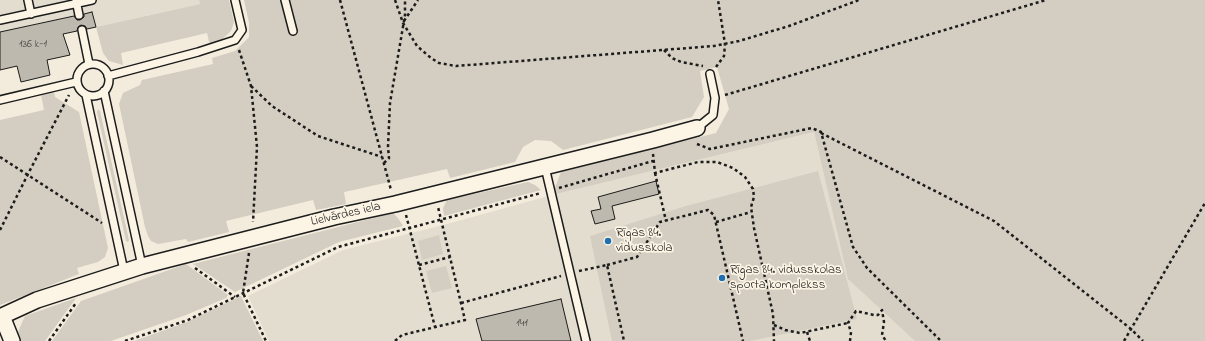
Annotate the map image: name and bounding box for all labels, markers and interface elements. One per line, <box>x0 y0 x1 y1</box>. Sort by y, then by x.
house number: 136 k-1 <box>19 38 47 52</box>
street label: Lielvārdes iela <box>310 199 382 231</box>
place label: Rīgas 84. vidusskola <box>616 226 673 257</box>
marker: Rīgas 84. vidusskola <box>603 236 613 246</box>
place label: Rīgas 84. vidusskolas sporta komplekss <box>730 263 842 294</box>
marker: Rīgas 84. vidusskolas sporta komplekss <box>717 273 727 283</box>
house number: 141 <box>516 317 528 331</box>

